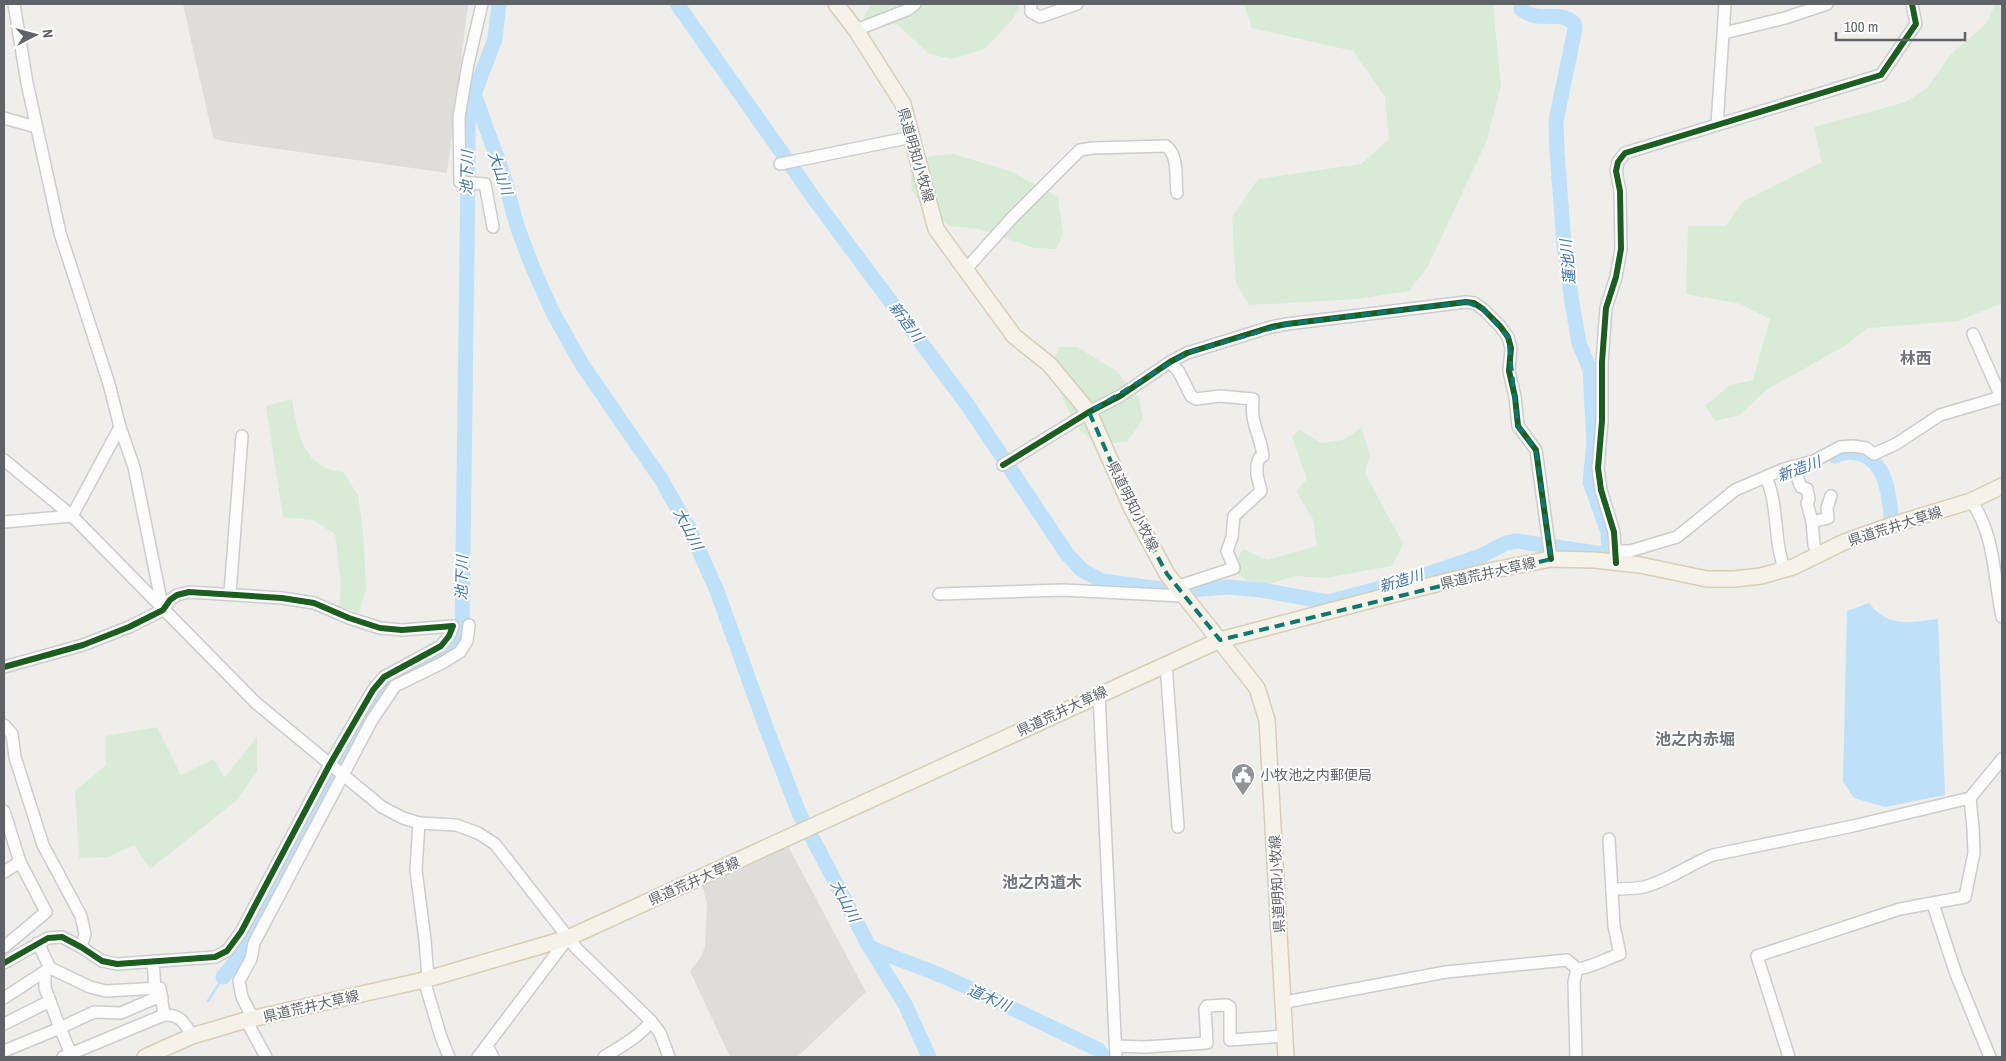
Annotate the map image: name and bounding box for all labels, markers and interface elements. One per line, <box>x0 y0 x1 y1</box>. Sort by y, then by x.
north arrow <box>10 10 60 60</box>
scale bar <box>1836 10 1965 42</box>
text: 100 m <box>1844 16 1878 37</box>
text: N <box>39 29 57 39</box>
street label: 県道明知小牧線 <box>894 105 938 205</box>
water label: 池下川 <box>456 148 477 196</box>
water label: 大山川 <box>483 148 518 199</box>
water label: 蓮池川 <box>1555 237 1580 285</box>
water label: 新造川 <box>884 297 930 348</box>
district label: 林西 <box>1900 347 1932 369</box>
water label: 新造川 <box>1774 450 1825 486</box>
street label: 県道明知小牧線 <box>1103 458 1163 554</box>
street label: 県道荒井大草線 <box>1846 502 1944 550</box>
water label: 大山川 <box>669 504 709 555</box>
water label: 池下川 <box>451 553 472 601</box>
street label: 県道荒井大草線 <box>1438 553 1538 593</box>
water label: 新造川 <box>1376 563 1427 597</box>
street label: 県道荒井大草線 <box>1014 682 1110 740</box>
district label: 池之内赤堀 <box>1655 728 1735 750</box>
public building icon: 小牧池之内郵便局 <box>1230 762 1256 796</box>
place label: 小牧池之内郵便局 <box>1260 766 1372 784</box>
street label: 県道明知小牧線 <box>1265 835 1289 933</box>
street label: 県道荒井大草線 <box>646 853 742 909</box>
district label: 池之内道木 <box>1002 871 1082 893</box>
water label: 大山川 <box>826 876 866 927</box>
water label: 道木川 <box>964 979 1016 1017</box>
street label: 県道荒井大草線 <box>261 986 361 1026</box>

